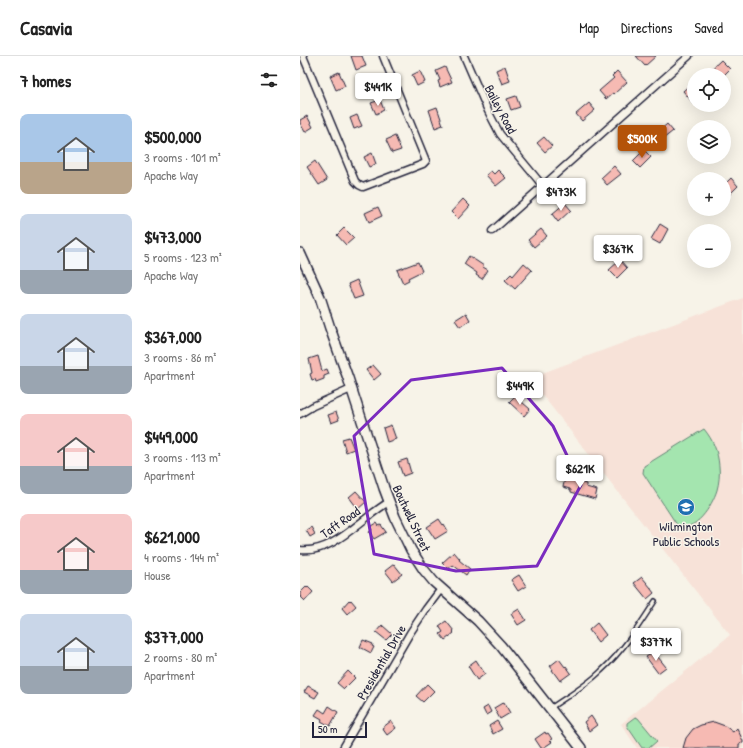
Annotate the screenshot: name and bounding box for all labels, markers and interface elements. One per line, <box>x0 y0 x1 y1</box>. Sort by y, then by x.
text: Casavia <box>20 15 72 41</box>
text: Map <box>579 18 599 37</box>
text: Directions <box>621 18 672 37</box>
text: Saved <box>694 18 723 37</box>
map controls <box>687 68 731 268</box>
button: locate <box>687 68 731 112</box>
text: 7 homes <box>20 69 71 92</box>
icon: filters <box>258 69 280 91</box>
pin: $441K <box>350 73 406 107</box>
text: $441K <box>364 77 392 95</box>
street label: Bailey Road <box>481 81 521 137</box>
button: layers <box>687 120 731 164</box>
text: $500,000 <box>144 125 201 148</box>
pin: $500K <box>614 125 670 159</box>
text: $500K <box>627 129 657 147</box>
icon: home <box>52 130 100 178</box>
text: 3 rooms · 101 m² <box>144 148 221 166</box>
text: Apache Way <box>144 166 198 184</box>
button: + <box>687 172 731 216</box>
pin: $473K <box>533 178 589 212</box>
text: $473K <box>546 182 576 200</box>
button: − <box>687 224 731 268</box>
text: $473,000 <box>144 225 201 248</box>
icon: home <box>52 230 100 278</box>
pin: $367K <box>590 235 646 269</box>
text: $367K <box>603 239 633 257</box>
text: 5 rooms · 123 m² <box>144 248 222 266</box>
text: Apache Way <box>144 266 198 284</box>
text: $367,000 <box>144 325 202 348</box>
icon: home <box>52 330 100 378</box>
text: 3 rooms · 86 m² <box>144 348 216 366</box>
text: Apartment <box>144 366 195 384</box>
pin: $449K <box>492 372 548 406</box>
text: $449K <box>506 376 534 394</box>
text: $449,000 <box>144 425 198 448</box>
icon: home <box>52 430 100 478</box>
text: 3 rooms · 113 m² <box>144 448 221 466</box>
pin: $621K <box>552 455 608 489</box>
text: $621K <box>565 459 595 477</box>
text: Apartment <box>144 466 195 484</box>
street label: Boutwell Street <box>389 482 435 555</box>
school or university icon: Wilmington Public Schools <box>676 497 696 517</box>
street label: Taft Road <box>317 502 363 542</box>
place label: Wilmington Public Schools <box>653 517 719 550</box>
text: $621,000 <box>144 525 200 548</box>
icon: home <box>52 530 100 578</box>
text: 4 rooms · 144 m² <box>144 548 219 566</box>
text: House <box>144 566 171 584</box>
street label: Presidential Drive <box>352 621 410 703</box>
text: $377,000 <box>144 625 203 648</box>
pin: $377K <box>628 628 684 662</box>
icon: home <box>52 630 100 678</box>
text: $377K <box>640 632 672 650</box>
text: 2 rooms · 80 m² <box>144 648 217 666</box>
text: Apartment <box>144 666 195 684</box>
scale bar <box>312 720 367 739</box>
text: 50 m <box>318 722 338 736</box>

